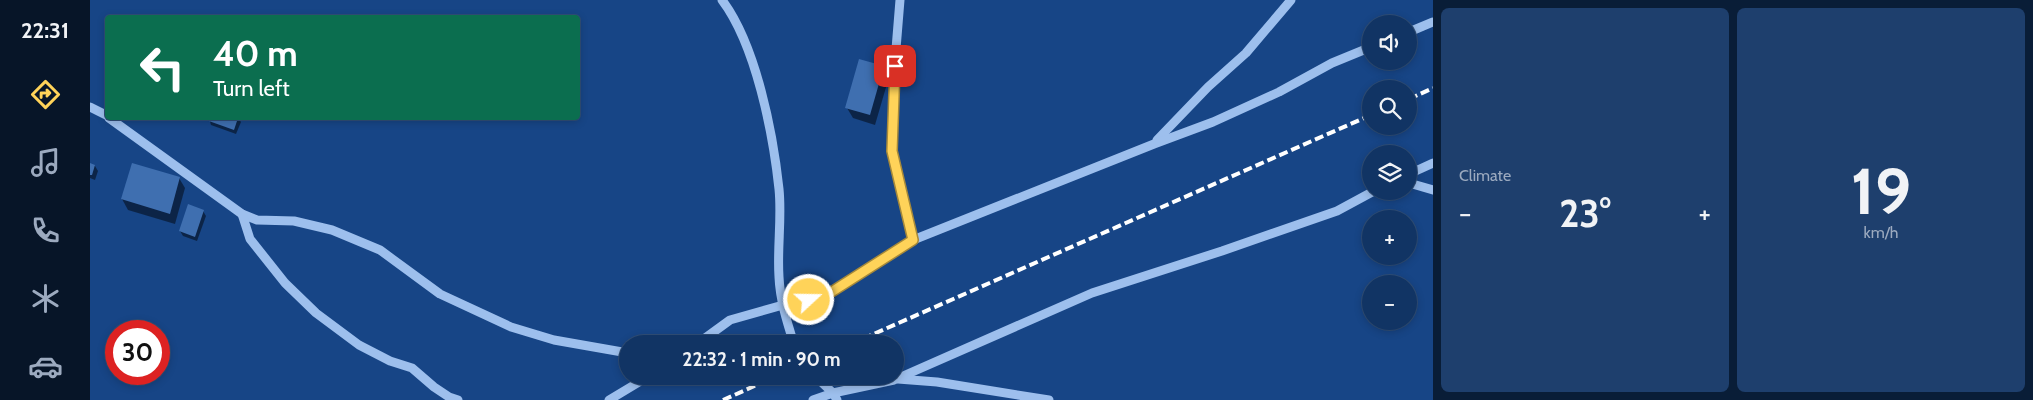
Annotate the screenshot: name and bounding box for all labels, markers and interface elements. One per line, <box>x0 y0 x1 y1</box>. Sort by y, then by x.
map controls <box>1362 15 1417 330</box>
button: sound <box>1362 15 1417 70</box>
text: 22:31 <box>21 17 69 44</box>
text: 40 m <box>213 32 298 75</box>
icon: left <box>130 35 195 100</box>
pin <box>874 45 916 87</box>
icon: arrive <box>881 52 909 80</box>
text: Turn left <box>213 75 290 102</box>
icon: directions <box>28 77 63 112</box>
button: search <box>1362 80 1417 135</box>
icon: music <box>28 145 63 180</box>
button: layers <box>1362 145 1417 200</box>
text: 19 <box>1851 151 1911 230</box>
text: Climate <box>1459 166 1511 185</box>
text: 23° <box>1559 190 1611 237</box>
text: − <box>1459 196 1471 230</box>
text: + <box>1699 196 1711 230</box>
button: + <box>1362 210 1417 265</box>
icon: phone <box>28 213 63 248</box>
text: km/h <box>1863 223 1899 242</box>
position arrow <box>782 273 834 325</box>
button: − <box>1362 275 1417 330</box>
icon: climate <box>28 281 63 316</box>
speed limit sign: 30 <box>105 320 170 385</box>
text: 22:32 · 1 min · 90 m <box>682 348 841 371</box>
icon: car <box>28 349 63 384</box>

